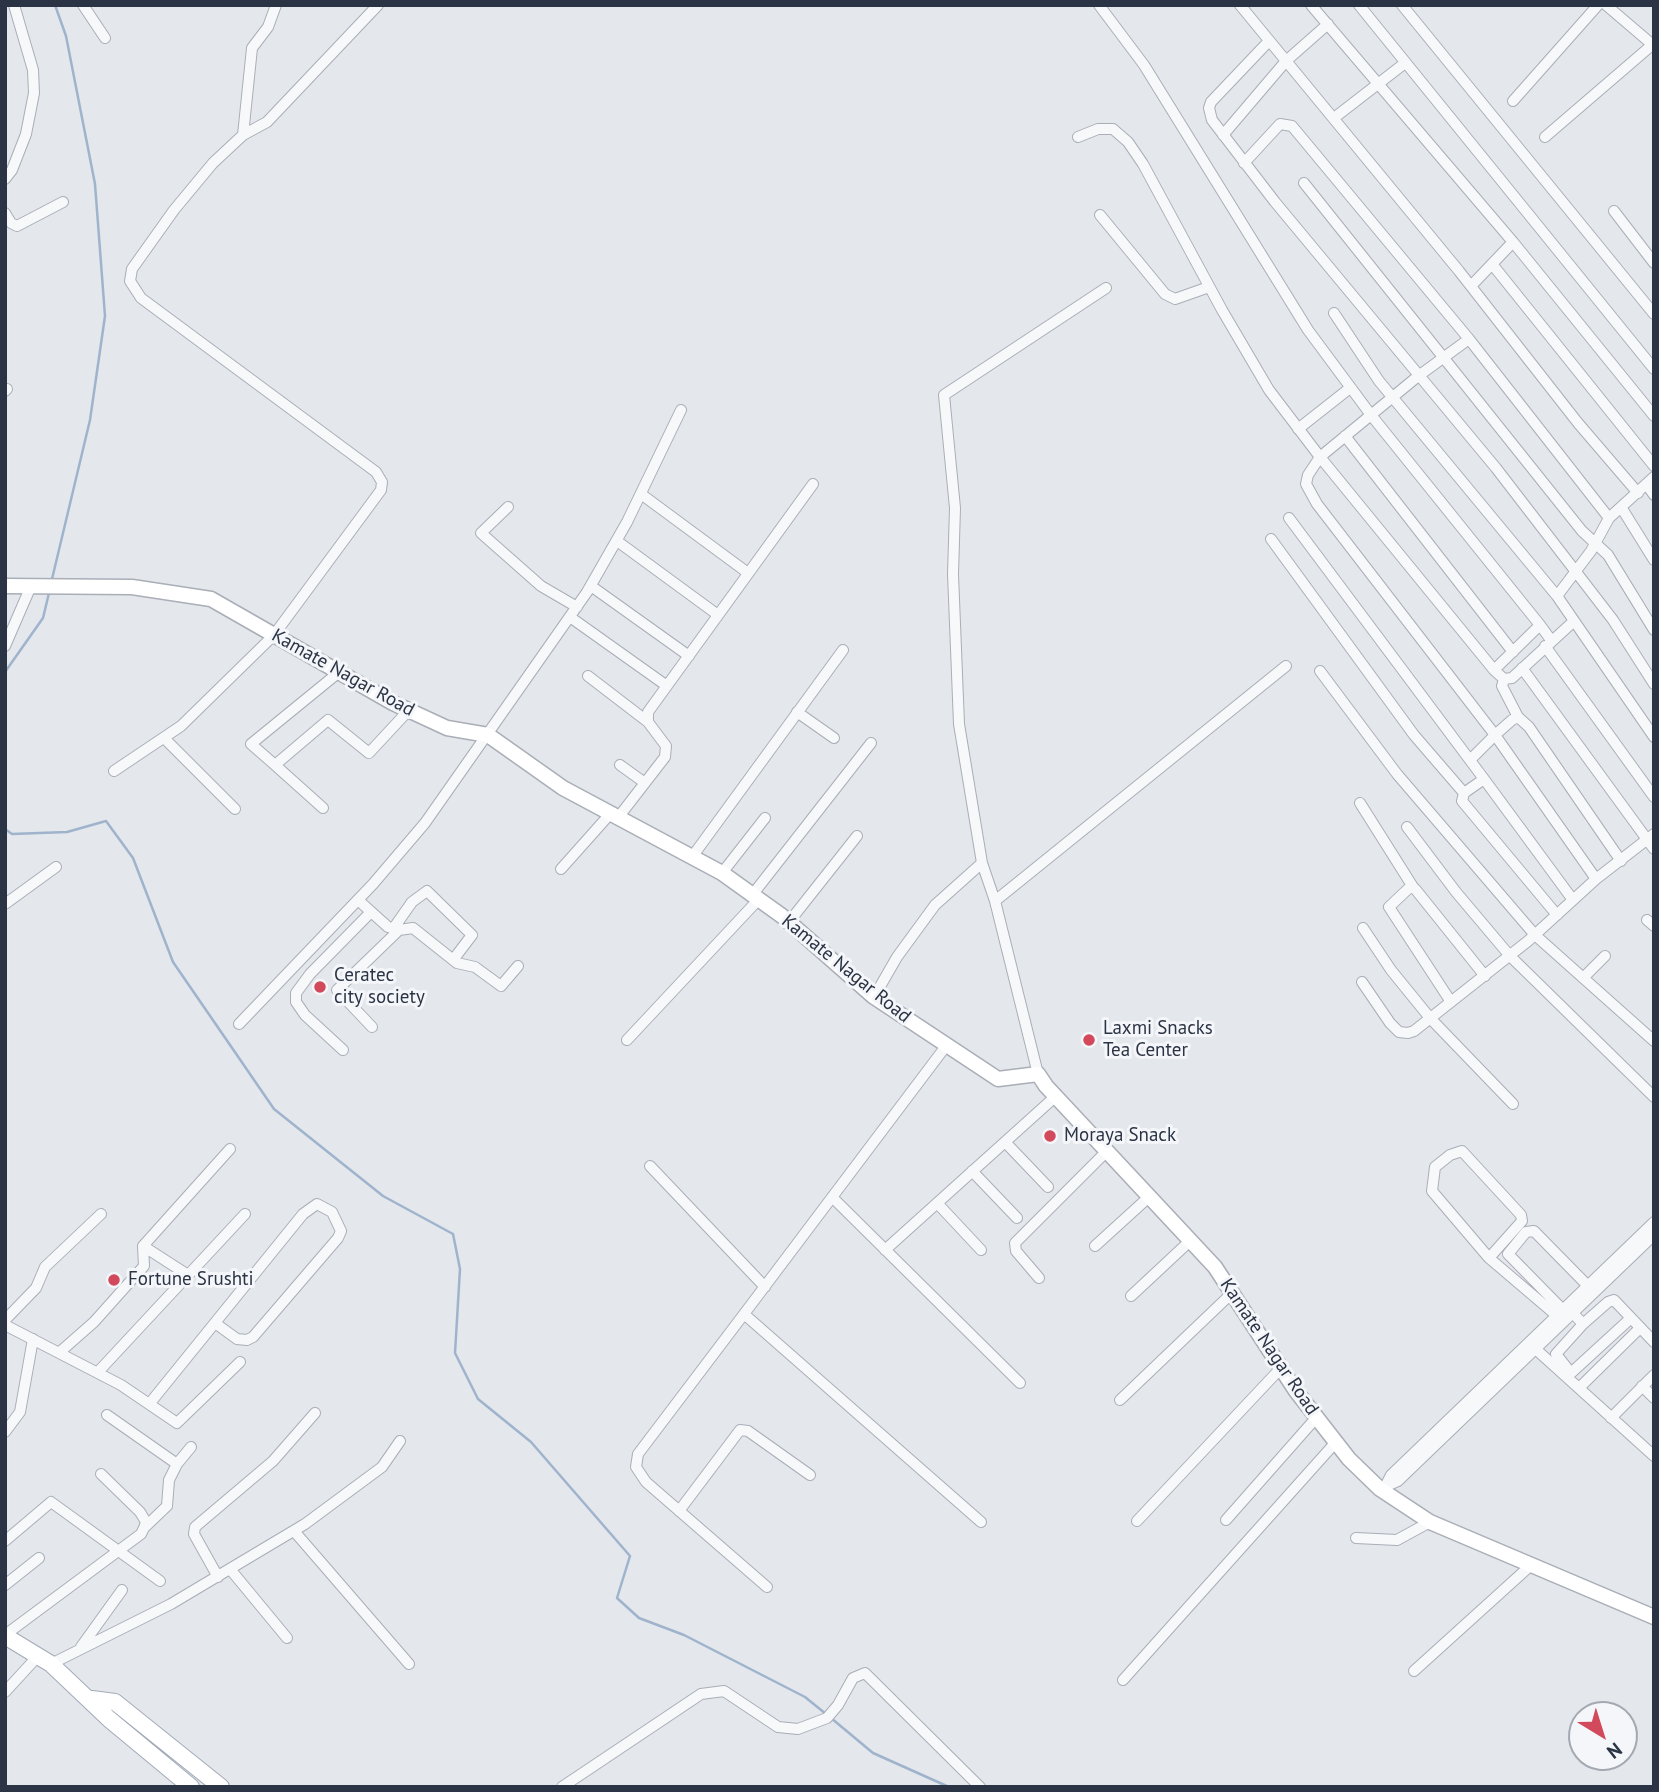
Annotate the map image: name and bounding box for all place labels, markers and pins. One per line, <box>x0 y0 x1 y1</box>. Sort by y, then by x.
place label: Ceratec city society <box>334 965 425 1009</box>
marker: Ceratec city society <box>312 979 328 995</box>
place label: Laxmi Snacks Tea Center <box>1103 1018 1213 1062</box>
marker: Laxmi Snacks Tea Center <box>1081 1032 1097 1048</box>
place label: Moraya Snack <box>1064 1125 1176 1147</box>
marker: Moraya Snack <box>1042 1128 1058 1144</box>
place label: Fortune Srushti <box>128 1269 254 1291</box>
marker: Fortune Srushti <box>106 1272 122 1288</box>

